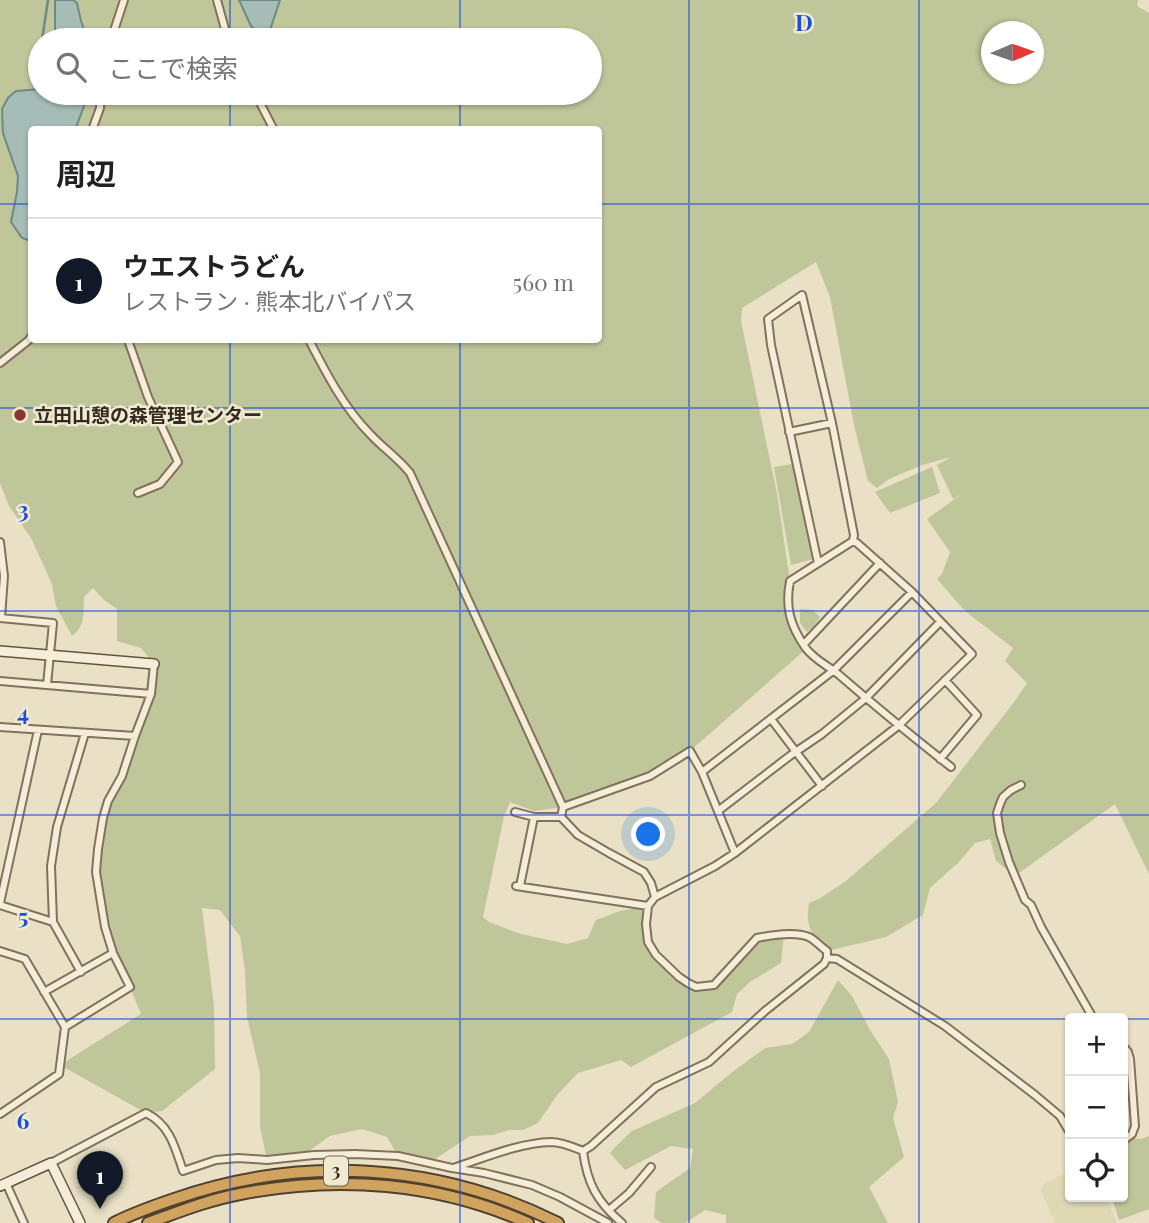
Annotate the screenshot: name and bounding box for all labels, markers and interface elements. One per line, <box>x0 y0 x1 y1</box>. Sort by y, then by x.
text: D <box>795 6 813 37</box>
north arrow <box>981 21 1044 84</box>
search box <box>28 28 602 105</box>
icon: search <box>52 48 90 86</box>
text: ここで検索 <box>108 50 238 85</box>
text: 周辺 <box>56 153 116 193</box>
text: ウエストうどん <box>123 248 305 283</box>
text: 1 <box>75 266 83 297</box>
text: 560 m <box>513 266 574 297</box>
text: レストラン · 熊本北バイパス <box>123 285 416 316</box>
place label: 立田山憩の森管理センター <box>34 401 262 427</box>
marker: 立田山憩の森管理センター <box>12 407 28 423</box>
text: 3 <box>17 493 29 524</box>
text: 4 <box>17 696 29 727</box>
your location <box>631 817 665 851</box>
text: 5 <box>18 900 28 931</box>
map controls <box>1065 1013 1128 1202</box>
button: + <box>1065 1013 1128 1076</box>
button: − <box>1065 1076 1128 1139</box>
text: 6 <box>17 1104 30 1135</box>
button: locate <box>1065 1139 1128 1202</box>
pin: 1 <box>77 1151 123 1209</box>
road number: 3 <box>324 1156 348 1186</box>

